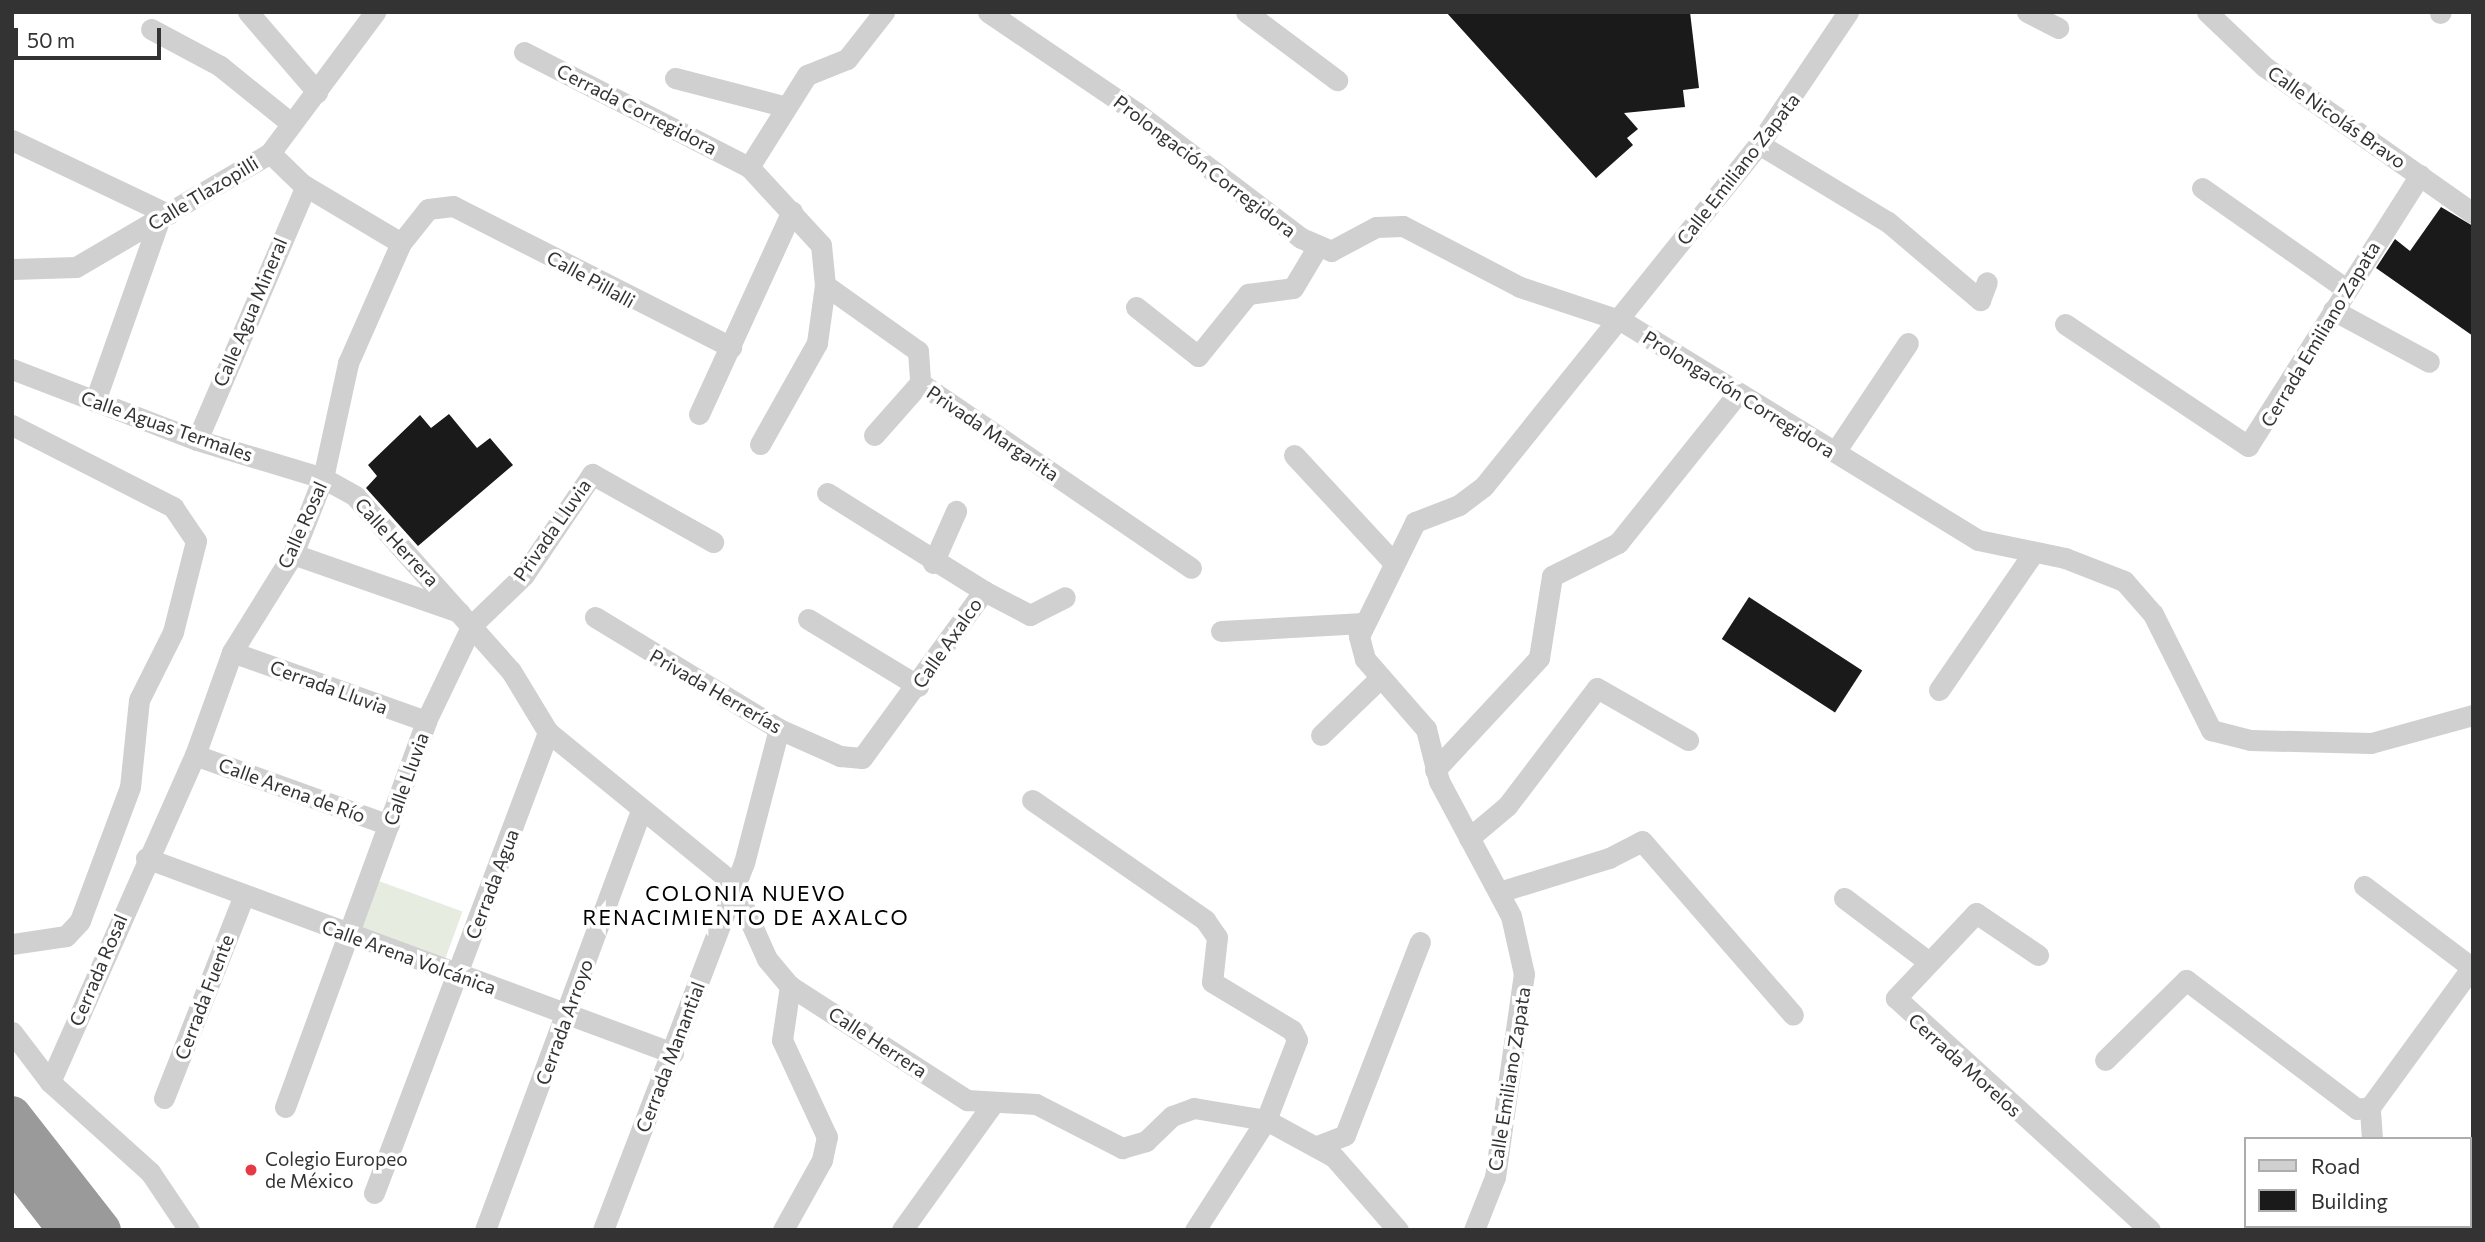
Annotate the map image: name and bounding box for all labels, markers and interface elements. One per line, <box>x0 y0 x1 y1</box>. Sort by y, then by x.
scale bar <box>18 14 164 58</box>
text: 50 m <box>27 27 75 52</box>
street label: Cerrada Corregidora <box>553 59 721 159</box>
street label: Calle Nicolás Bravo <box>2264 61 2410 173</box>
street label: Calle Emiliano Zapata <box>1672 89 1804 249</box>
street label: Prolongación Corregidora <box>1110 90 1300 242</box>
street label: Calle Tlazopilli <box>144 151 262 235</box>
street label: Calle Agua Mineral <box>208 234 292 390</box>
street label: Cerrada Emiliano Zapata <box>2256 237 2384 431</box>
street label: Calle Pillalli <box>543 245 639 313</box>
street label: Prolongación Corregidora <box>1639 326 1839 462</box>
street label: Privada Margarita <box>923 380 1063 486</box>
street label: Calle Aguas Termales <box>78 386 256 466</box>
street label: Privada Lluvia <box>508 475 596 585</box>
street label: Calle Rosal <box>273 478 331 572</box>
street label: Calle Herrera <box>350 493 444 591</box>
street label: Calle Axalco <box>908 593 986 693</box>
street label: Privada Herrerías <box>646 644 786 738</box>
street label: Cerrada Lluvia <box>267 655 391 719</box>
street label: Calle Lluvia <box>379 729 433 829</box>
street label: Calle Arena de Río <box>215 753 369 827</box>
street label: Cerrada Agua <box>461 826 523 942</box>
district label: COLONIA NUEVO RENACIMIENTO DE AXALCO <box>585 880 907 930</box>
street label: Cerrada Rosal <box>64 911 132 1029</box>
street label: Calle Arena Volcánica <box>319 915 499 999</box>
street label: Cerrada Fuente <box>170 931 238 1063</box>
street label: Cerrada Arroyo <box>531 956 597 1088</box>
street label: Cerrada Manantial <box>631 978 709 1136</box>
street label: Calle Emiliano Zapata <box>1483 985 1535 1173</box>
street label: Calle Herrera <box>825 1002 931 1082</box>
street label: Cerrada Morelos <box>1904 1008 2026 1122</box>
legend <box>2244 1137 2471 1228</box>
place label: Colegio Europeo de México <box>265 1148 408 1192</box>
text: Road <box>2311 1153 2360 1178</box>
marker: Colegio Europeo de México <box>243 1162 259 1178</box>
text: Building <box>2311 1188 2388 1213</box>

